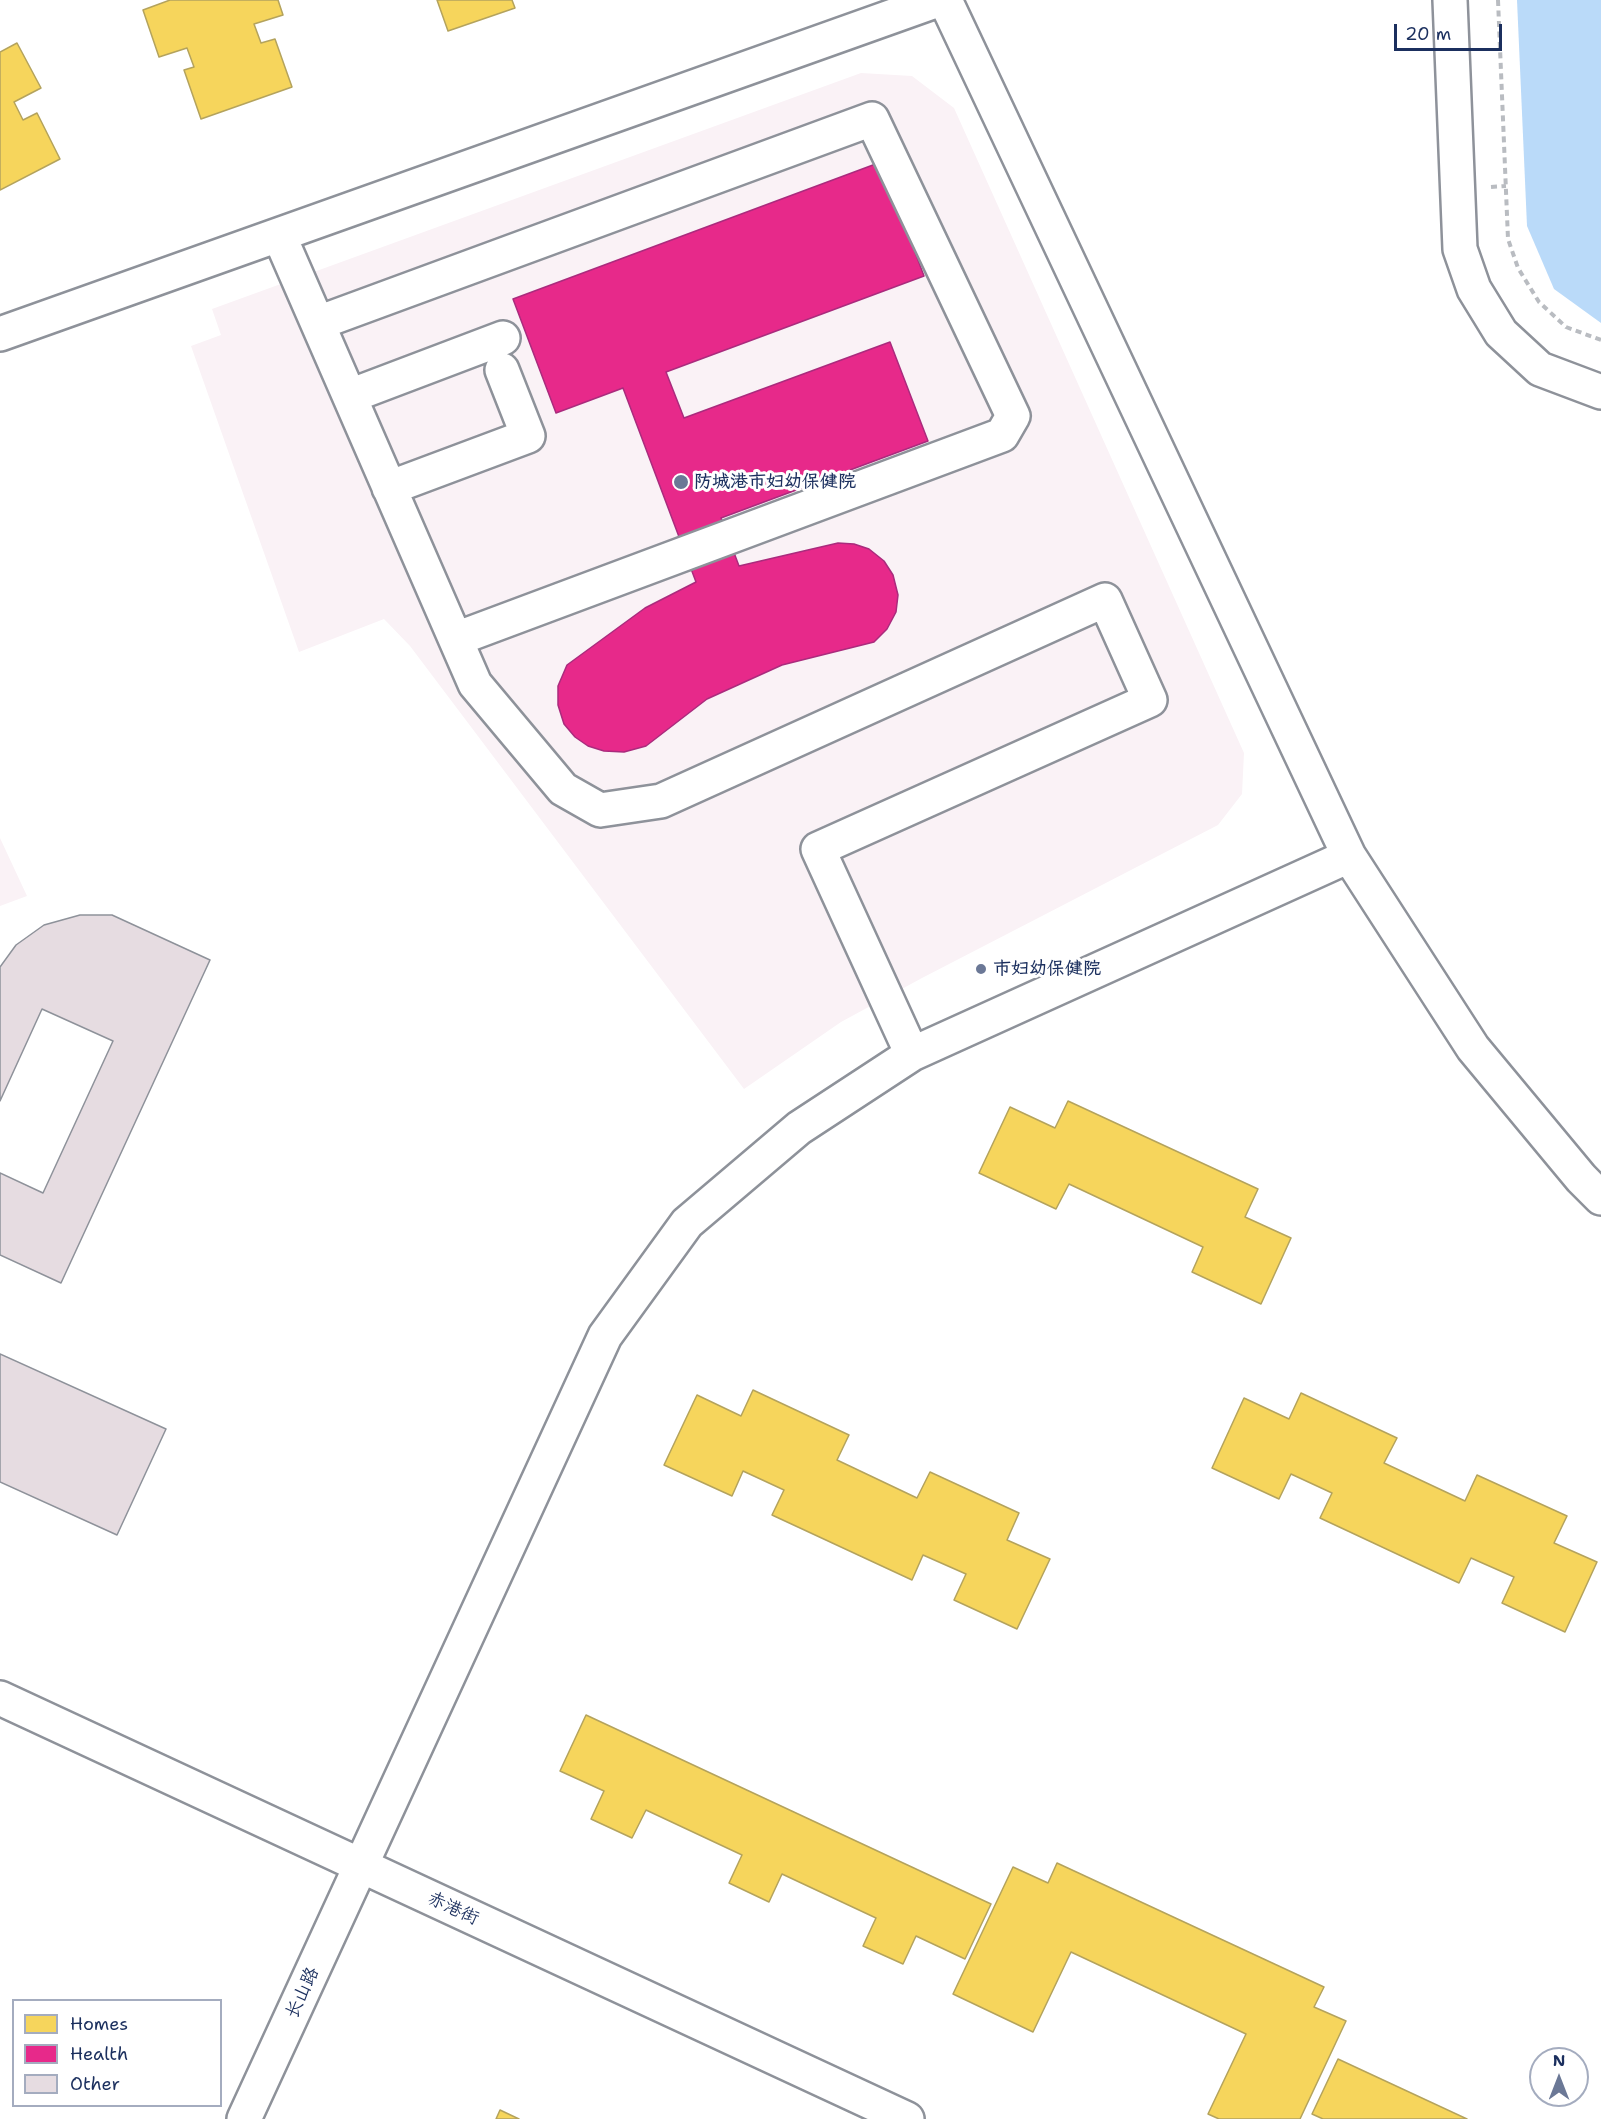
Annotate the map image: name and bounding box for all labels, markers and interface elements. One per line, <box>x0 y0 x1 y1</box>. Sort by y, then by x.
scale bar <box>1397 12 1505 50</box>
text: 20 m <box>1405 22 1451 46</box>
place label: 防城港市妇幼保健院 <box>694 471 856 493</box>
marker: 防城港市妇幼保健院 <box>672 473 690 491</box>
place label: 巿妇幼保健院 <box>993 958 1101 980</box>
marker: 巿妇幼保健院 <box>974 962 988 976</box>
street label: 赤港街 <box>424 1888 482 1930</box>
street label: 长山路 <box>282 1964 324 2022</box>
legend <box>12 1999 222 2107</box>
text: Homes <box>70 2012 128 2036</box>
text: Health <box>70 2042 128 2066</box>
north arrow <box>1529 2047 1589 2107</box>
text: N <box>1553 2050 1565 2071</box>
text: Other <box>70 2072 120 2096</box>

